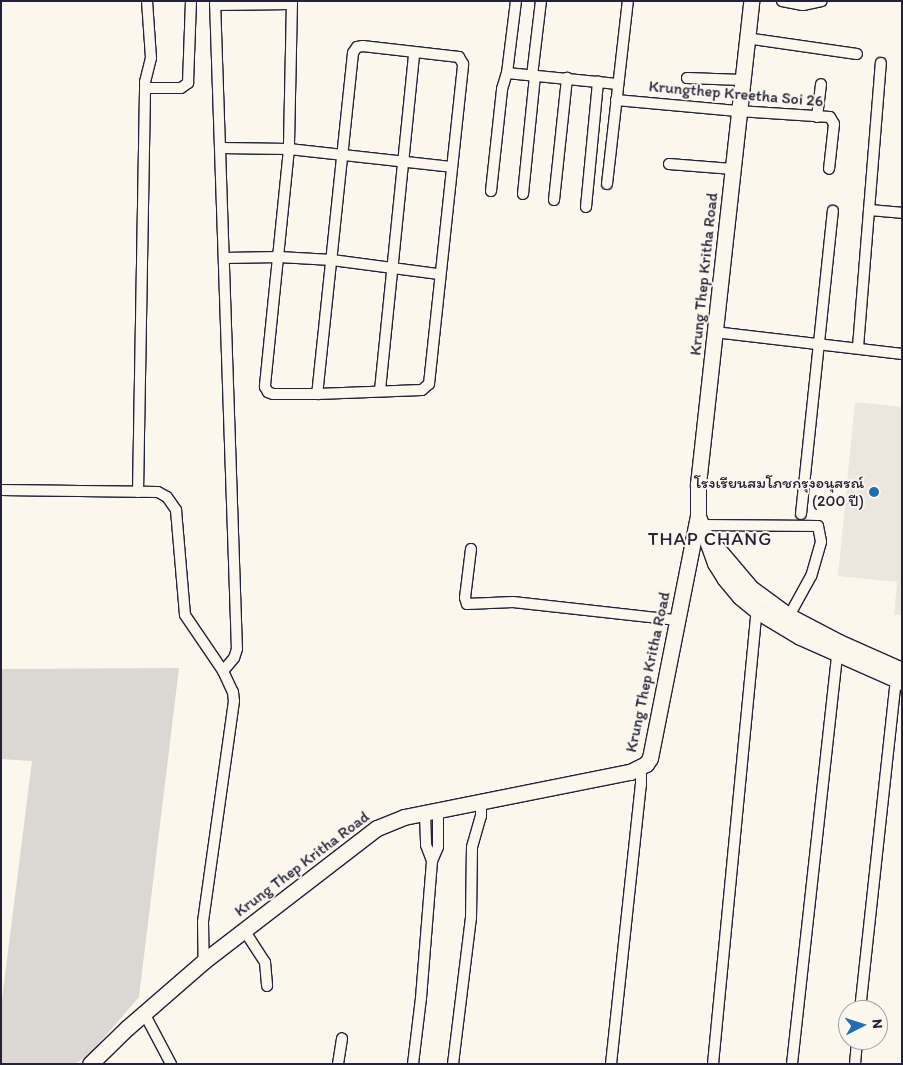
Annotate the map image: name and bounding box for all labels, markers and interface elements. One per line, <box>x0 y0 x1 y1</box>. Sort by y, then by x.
street label: Krungthep Kreetha Soi 26 <box>648 77 824 111</box>
street label: Krung Thep Kritha Road <box>686 192 722 356</box>
place label: โรงเรียนสมโภชกรุงอนุสรณ์ (200 ปี) <box>694 473 864 511</box>
marker: โรงเรียนสมโภชกรุงอนุสรณ์ (200 ปี) <box>868 486 880 498</box>
district label: THAP CHANG <box>646 528 774 550</box>
street label: Krung Thep Kritha Road <box>622 590 674 754</box>
street label: Krung Thep Kritha Road <box>231 807 373 921</box>
north arrow <box>838 1000 888 1050</box>
text: N <box>869 1018 886 1029</box>

